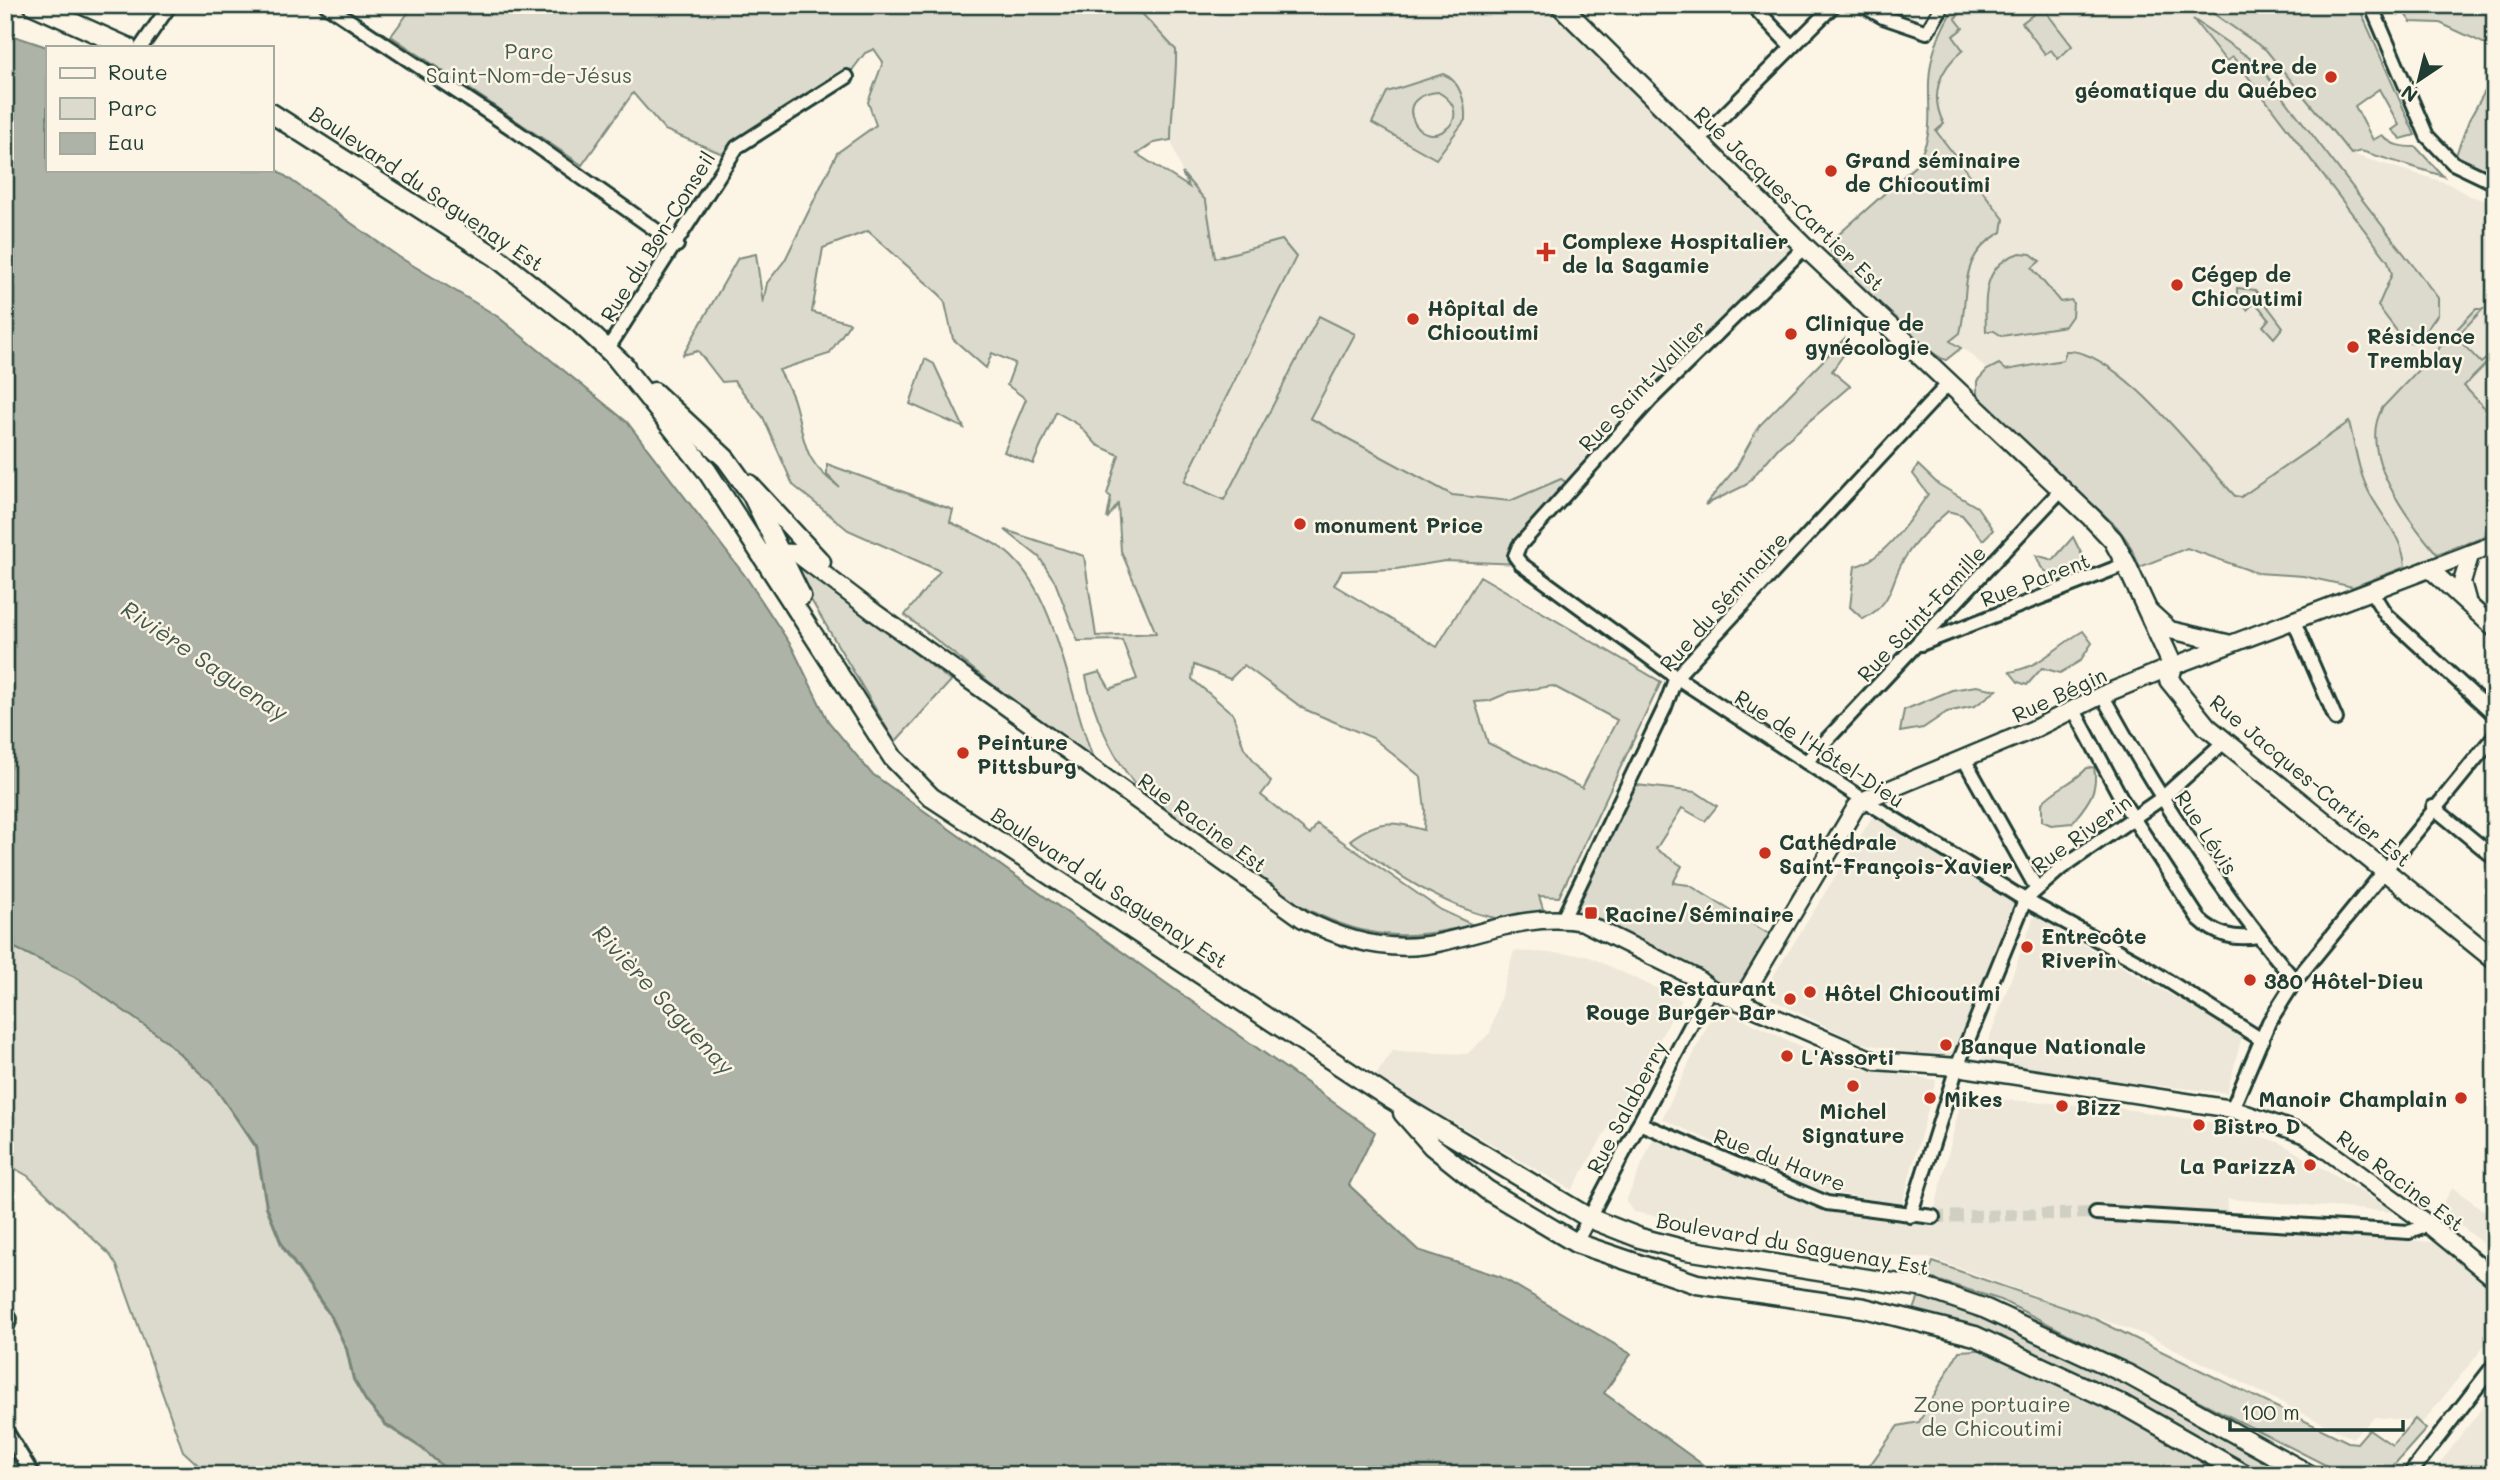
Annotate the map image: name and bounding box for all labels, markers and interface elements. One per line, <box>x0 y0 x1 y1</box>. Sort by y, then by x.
park label: Parc Saint-Nom-de-Jésus <box>426 37 632 88</box>
legend <box>46 46 273 172</box>
north arrow <box>2384 46 2454 116</box>
place label: Centre de géomatique du Québec <box>2075 52 2317 103</box>
text: Route <box>108 58 168 85</box>
marker: Centre de géomatique du Québec <box>2323 69 2339 85</box>
text: N <box>2396 80 2422 109</box>
text: Parc <box>108 94 157 121</box>
street label: Boulevard du Saguenay Est <box>305 99 549 277</box>
street label: Rue Jacques-Cartier Est <box>1689 100 1891 296</box>
text: Eau <box>108 128 145 155</box>
street label: Rue du Bon-Conseil <box>594 146 720 326</box>
place label: Grand séminaire de Chicoutimi <box>1845 146 2020 197</box>
marker: Grand séminaire de Chicoutimi <box>1823 163 1839 179</box>
place label: Complexe Hospitalier de la Sagamie <box>1562 227 1789 278</box>
marker: Complexe Hospitalier de la Sagamie <box>1536 242 1556 262</box>
place label: Cégep de Chicoutimi <box>2191 260 2303 311</box>
marker: Cégep de Chicoutimi <box>2169 277 2185 293</box>
place label: Hôpital de Chicoutimi <box>1427 294 1539 345</box>
place label: Clinique de gynécologie <box>1805 309 1929 361</box>
marker: Hôpital de Chicoutimi <box>1405 311 1421 327</box>
street label: Rue Saint-Vallier <box>1572 313 1712 457</box>
place label: Résidence Tremblay <box>2367 322 2475 374</box>
marker: Clinique de gynécologie <box>1783 326 1799 342</box>
marker: Résidence Tremblay <box>2345 339 2361 355</box>
place label: monument Price <box>1314 511 1483 538</box>
marker: monument Price <box>1292 516 1308 532</box>
street label: Rue du Séminaire <box>1653 526 1793 676</box>
street label: Rue Saint-Famille <box>1851 539 1991 687</box>
street label: Rue Parent <box>1976 546 2094 612</box>
water label: Rivière Saguenay <box>116 593 294 727</box>
street label: Rue Bégin <box>2007 660 2111 728</box>
street label: Rue de l'Hôtel-Dieu <box>1730 683 1910 813</box>
street label: Rue Jacques-Cartier Est <box>2205 688 2417 872</box>
place label: Peinture Pittsburg <box>977 728 1077 779</box>
marker: Peinture Pittsburg <box>955 745 971 761</box>
street label: Rue Racine Est <box>1133 766 1273 878</box>
street label: Rue Lévis <box>2170 784 2244 880</box>
street label: Rue Riverin <box>2026 788 2136 878</box>
street label: Boulevard du Saguenay Est <box>986 800 1234 974</box>
place label: Cathédrale Saint-François-Xavier <box>1779 828 2013 879</box>
marker: Cathédrale Saint-François-Xavier <box>1757 845 1773 861</box>
place label: Racine/Séminaire <box>1605 900 1794 927</box>
marker: Racine/Séminaire <box>1583 905 1599 921</box>
water label: Rivière Saguenay <box>587 918 741 1080</box>
place label: Entrecôte Riverin <box>2041 922 2146 973</box>
marker: Entrecôte Riverin <box>2019 939 2035 955</box>
place label: 380 Hôtel-Dieu <box>2264 967 2423 994</box>
marker: 380 Hôtel-Dieu <box>2242 972 2258 988</box>
place label: Restaurant Rouge Burger Bar <box>1585 974 1776 1025</box>
place label: Hôtel Chicoutimi <box>1824 979 2001 1006</box>
marker: Hôtel Chicoutimi <box>1802 984 1818 1000</box>
marker: Restaurant Rouge Burger Bar <box>1782 991 1798 1007</box>
place label: Banque Nationale <box>1960 1032 2146 1059</box>
street label: Rue Salaberry <box>1580 1036 1672 1178</box>
marker: Banque Nationale <box>1938 1037 1954 1053</box>
place label: L'Assorti <box>1801 1043 1895 1070</box>
marker: L'Assorti <box>1779 1048 1795 1064</box>
marker: Michel Signature <box>1845 1078 1861 1094</box>
place label: Mikes <box>1944 1085 2003 1112</box>
place label: Manoir Champlain <box>2258 1085 2447 1112</box>
marker: Mikes <box>1922 1090 1938 1106</box>
marker: Manoir Champlain <box>2453 1090 2469 1106</box>
place label: Bizz <box>2076 1093 2121 1120</box>
place label: Michel Signature <box>1802 1097 1904 1148</box>
marker: Bizz <box>2054 1098 2070 1114</box>
place label: Bistro D <box>2213 1112 2300 1139</box>
marker: Bistro D <box>2191 1117 2207 1133</box>
street label: Rue du Havre <box>1710 1122 1850 1196</box>
street label: Rue Racine Est <box>2332 1123 2470 1237</box>
place label: La ParizzA <box>2180 1152 2296 1179</box>
marker: La ParizzA <box>2302 1157 2318 1173</box>
street label: Boulevard du Saguenay Est <box>1654 1206 1932 1280</box>
scale bar <box>2230 1389 2404 1433</box>
park label: Zone portuaire de Chicoutimi <box>1913 1390 2071 1441</box>
text: 100 m <box>2241 1398 2300 1425</box>

